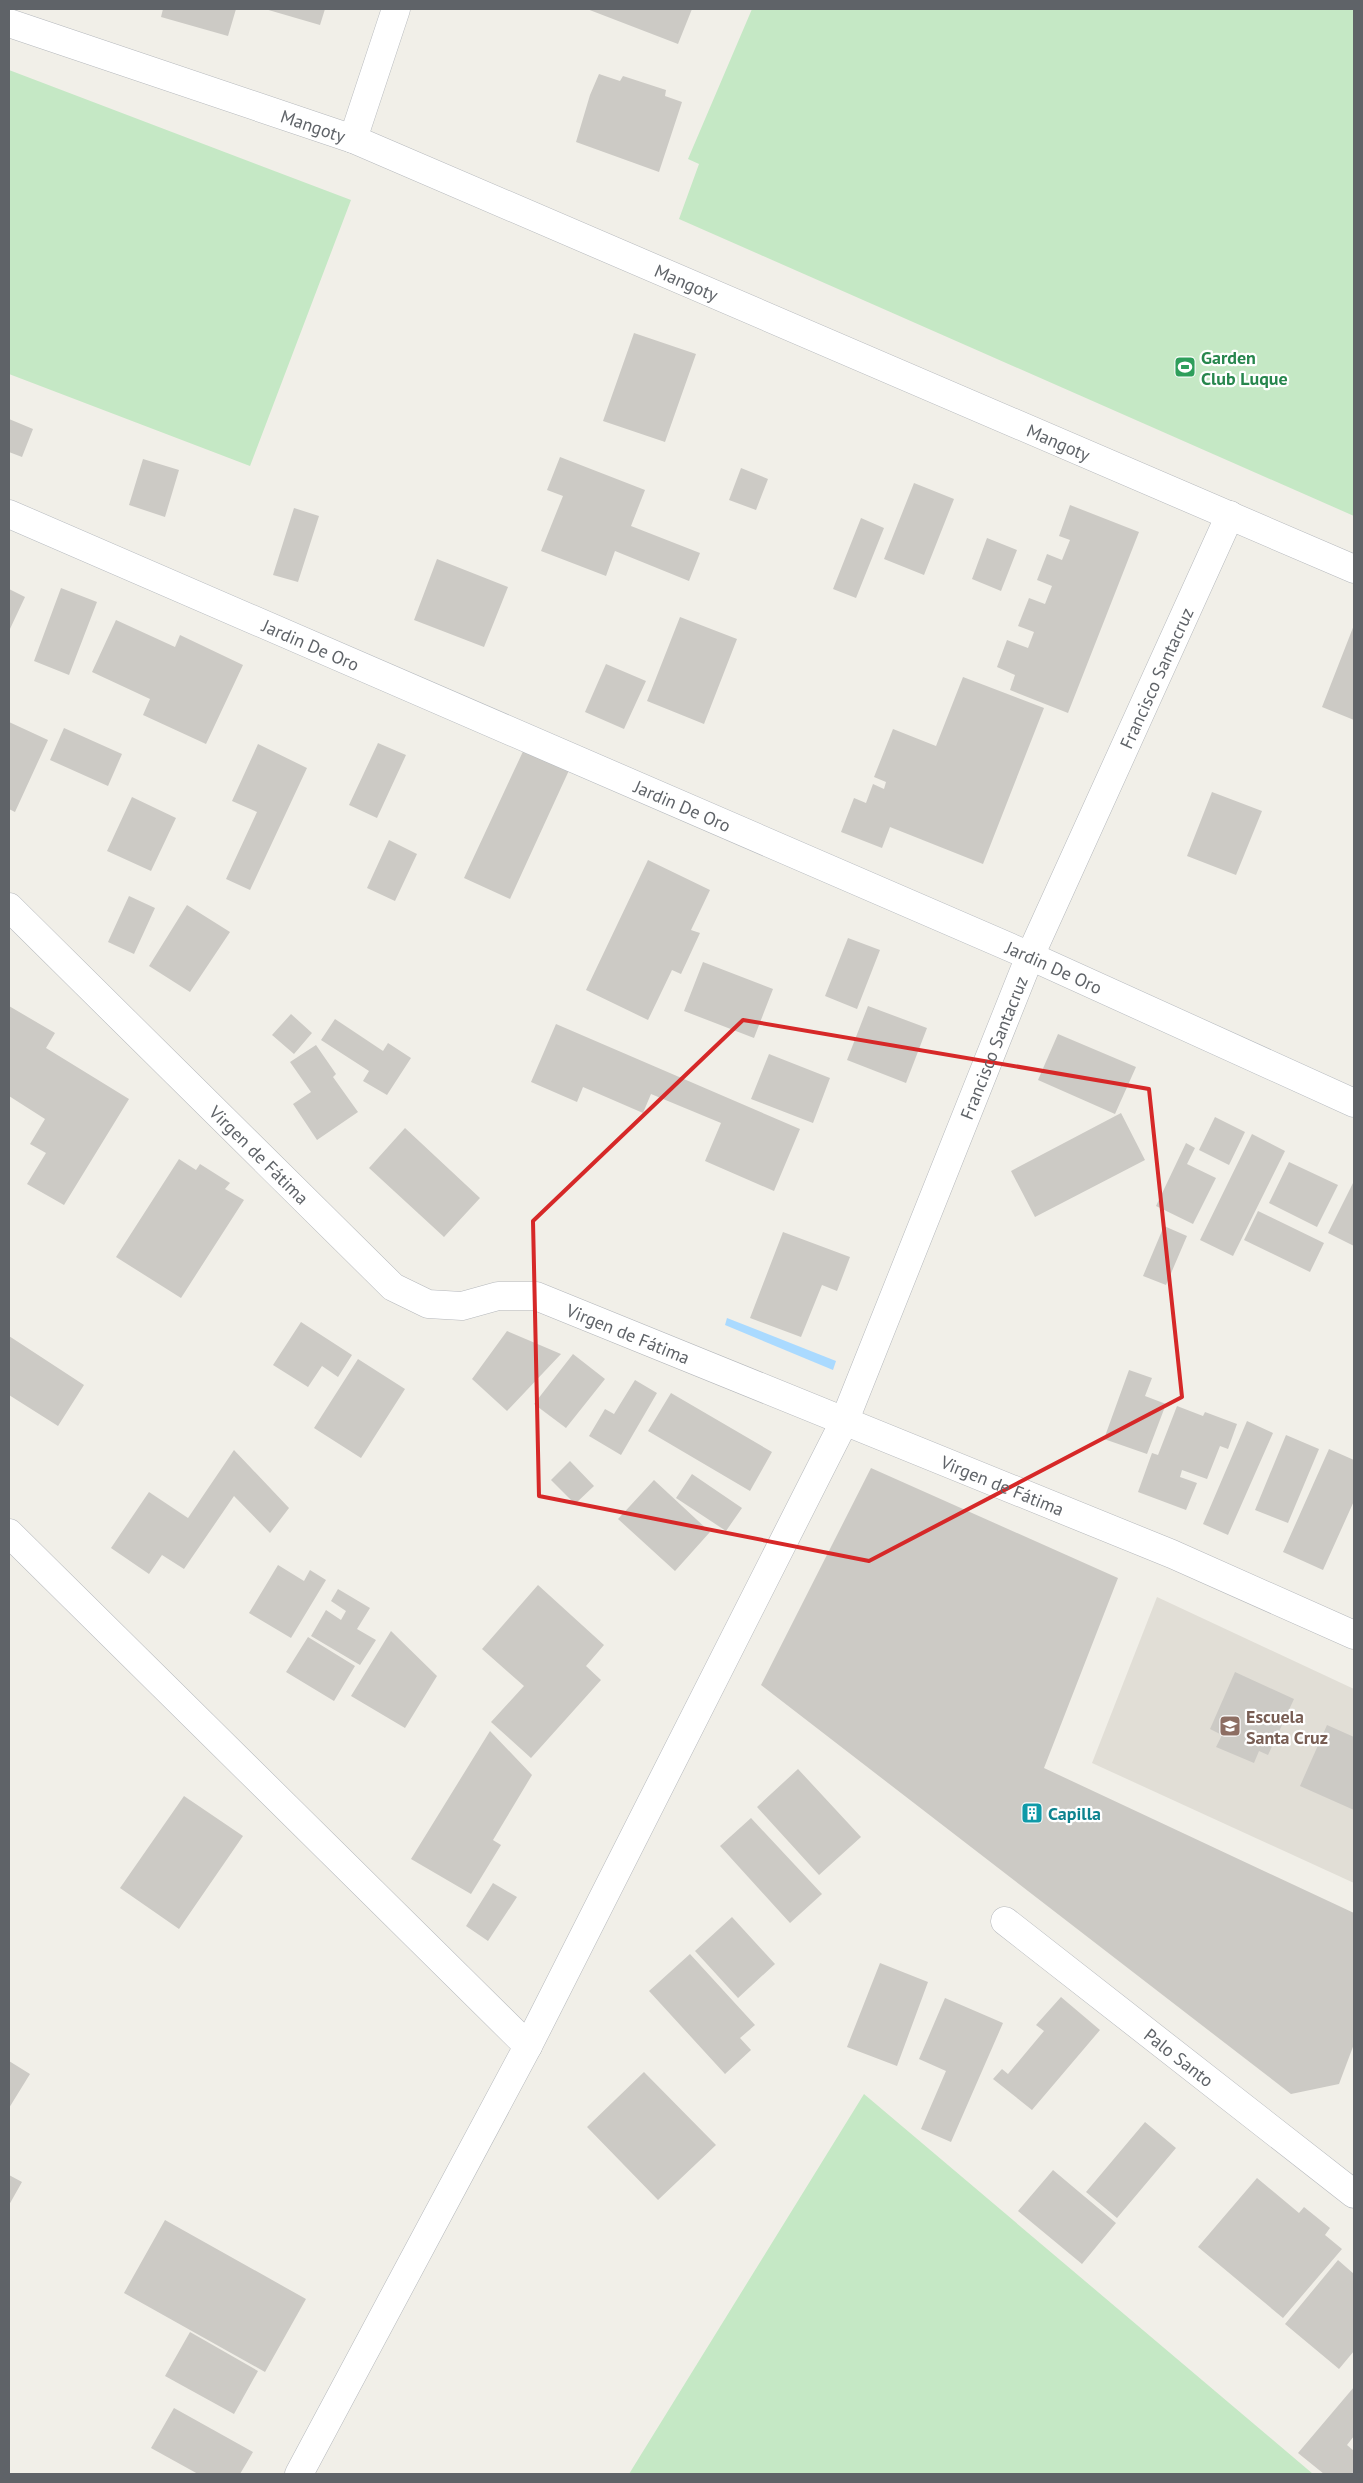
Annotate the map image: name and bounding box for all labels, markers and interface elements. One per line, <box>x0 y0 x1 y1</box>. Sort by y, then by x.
street label: Mangoty <box>278 104 349 147</box>
street label: Mangoty <box>651 258 722 306</box>
place label: Garden Club Luque <box>1201 346 1288 390</box>
sports icon: Garden Club Luque <box>1173 355 1197 379</box>
street label: Mangoty <box>1023 418 1094 466</box>
street label: Francisco Santacruz <box>1114 604 1198 752</box>
street label: Jardin De Oro <box>258 613 363 676</box>
street label: Jardin De Oro <box>630 774 735 837</box>
street label: Jardin De Oro <box>1001 935 1106 999</box>
street label: Francisco Santacruz <box>955 973 1032 1123</box>
street label: Virgen de Fátima <box>204 1100 314 1209</box>
street label: Virgen de Fátima <box>562 1298 693 1369</box>
street label: Virgen de Fátima <box>937 1450 1068 1521</box>
place label: Escuela Santa Cruz <box>1246 1705 1328 1749</box>
school or university icon: Escuela Santa Cruz <box>1218 1714 1242 1738</box>
building icon: Capilla <box>1020 1801 1044 1825</box>
place label: Capilla <box>1048 1802 1101 1825</box>
street label: Palo Santo <box>1140 2023 1218 2091</box>

